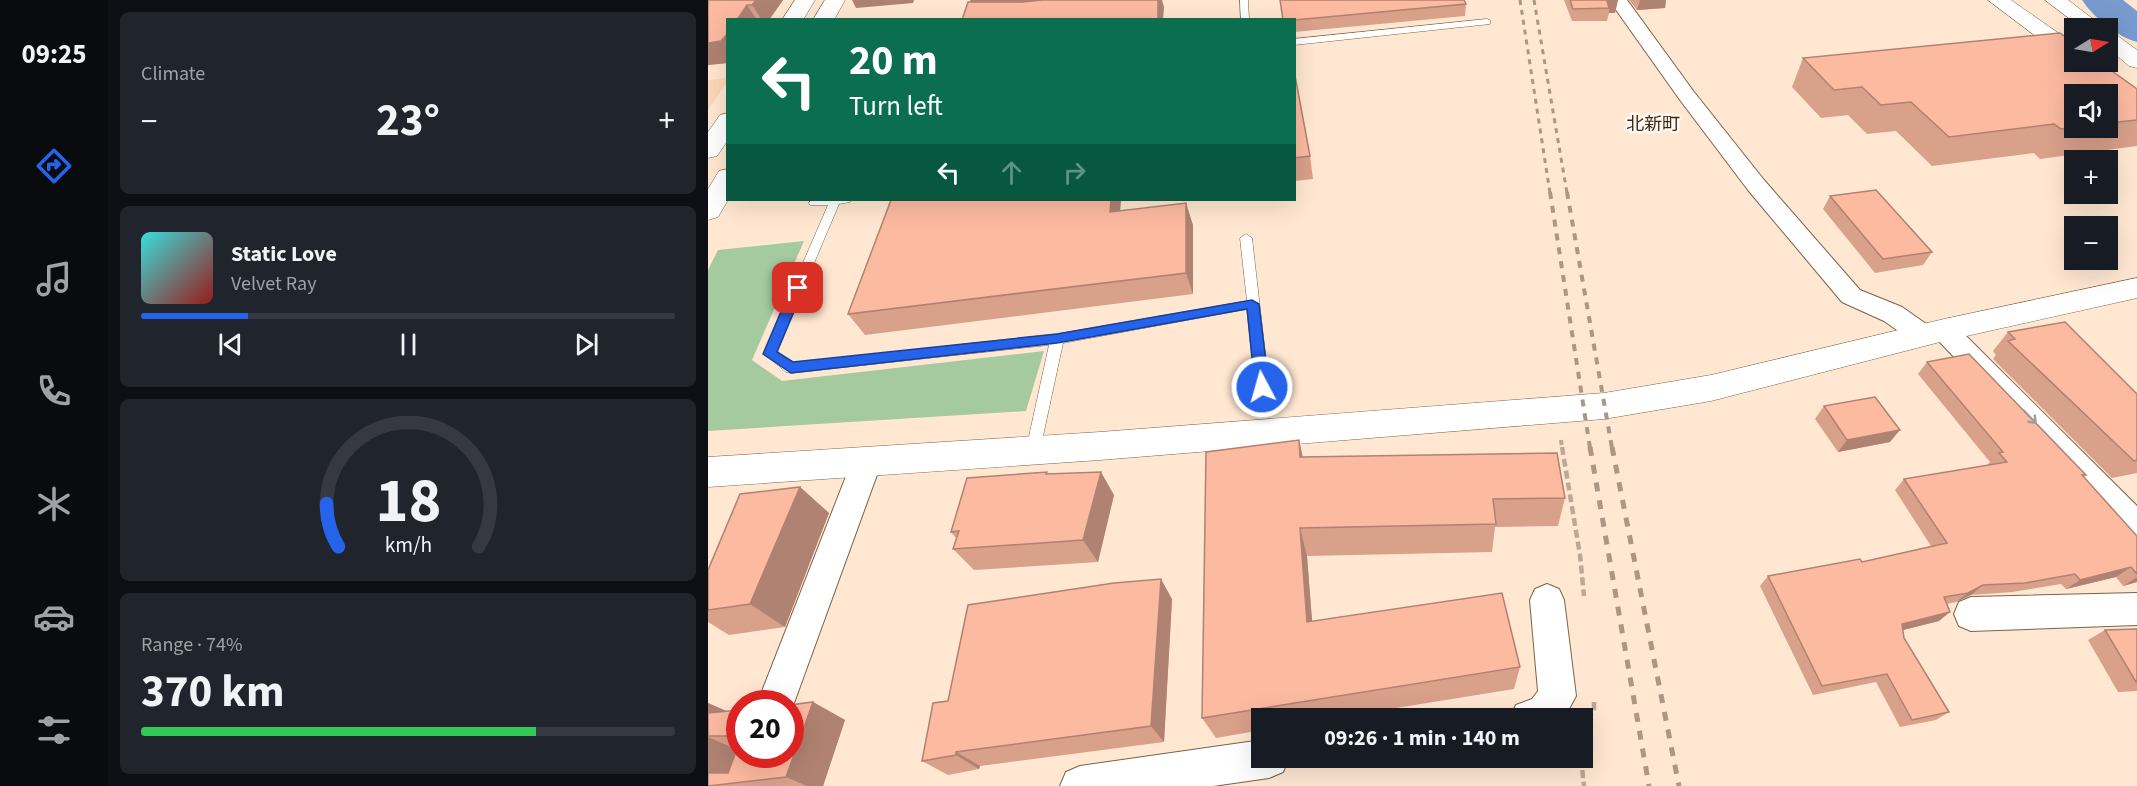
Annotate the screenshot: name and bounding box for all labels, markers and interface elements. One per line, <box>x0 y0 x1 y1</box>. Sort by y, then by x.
north arrow <box>2064 18 2118 72</box>
map controls <box>2064 18 2118 270</box>
text: 20 m <box>849 31 938 91</box>
text: 09:25 <box>21 35 87 74</box>
icon: left <box>750 42 828 120</box>
text: Climate <box>141 60 205 88</box>
button: sound <box>2064 84 2118 138</box>
text: Turn left <box>849 87 943 126</box>
text: 23° <box>376 89 440 153</box>
text: − <box>141 98 157 145</box>
text: + <box>659 98 675 145</box>
district label: 北新町 <box>1626 112 1680 137</box>
icon: directions <box>33 145 75 187</box>
button: + <box>2064 150 2118 204</box>
icon: left <box>932 156 965 189</box>
icon: ahead <box>995 156 1028 189</box>
icon: right <box>1058 156 1091 189</box>
button: − <box>2064 216 2118 270</box>
text: Static Love <box>231 238 337 270</box>
icon: music <box>33 258 75 300</box>
pin <box>772 262 823 313</box>
text: Velvet Ray <box>231 270 317 298</box>
icon: arrive <box>781 271 814 304</box>
icon: previous <box>214 328 247 361</box>
icon: pause <box>392 328 425 361</box>
icon: next <box>570 328 603 361</box>
position arrow <box>1230 355 1294 419</box>
icon: phone <box>33 370 75 412</box>
one-way arrow <box>2022 409 2037 424</box>
text: 18 <box>375 457 441 546</box>
icon: climate <box>33 483 75 525</box>
text: km/h <box>384 530 432 561</box>
icon: car <box>33 596 75 638</box>
text: Range · 74% <box>141 631 242 659</box>
text: 370 km <box>141 660 285 724</box>
speed limit sign: 20 <box>726 690 804 768</box>
icon: filters <box>33 709 75 751</box>
text: 09:26 · 1 min · 140 m <box>1324 722 1520 754</box>

